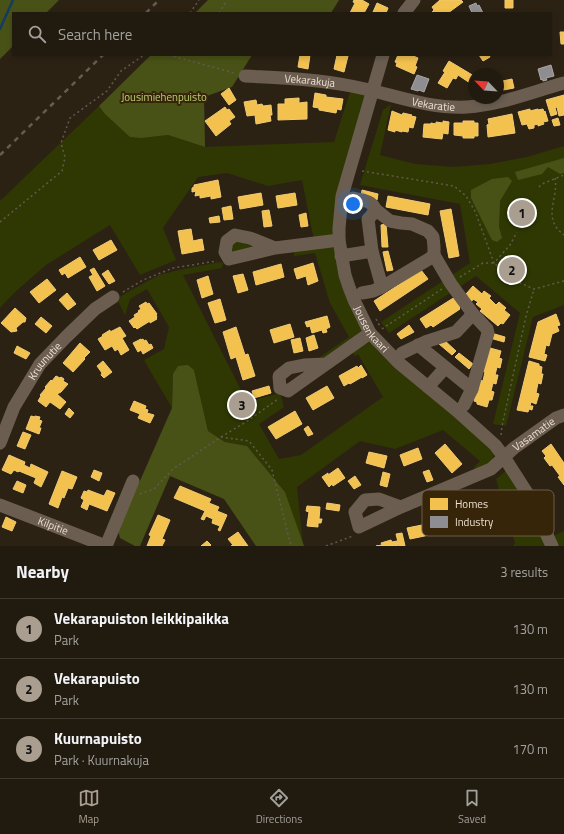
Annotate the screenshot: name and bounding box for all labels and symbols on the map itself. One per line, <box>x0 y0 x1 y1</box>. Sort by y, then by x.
north arrow <box>468 68 504 104</box>
street label: Vekarakuja <box>284 70 337 91</box>
park label: Jousimiehenpuisto <box>121 89 207 105</box>
street label: Vekaratie <box>410 93 456 115</box>
your location <box>343 194 363 214</box>
pin: 1 <box>509 198 535 228</box>
pin: 2 <box>499 255 525 285</box>
street label: Jousenkaari <box>350 303 393 356</box>
street label: Kruunutie <box>24 338 65 383</box>
pin: 3 <box>229 390 255 420</box>
street label: Vasamatie <box>509 413 558 455</box>
legend <box>422 490 554 536</box>
text: Homes <box>455 496 488 512</box>
street label: Kilpitie <box>36 512 71 539</box>
text: Industry <box>455 514 494 530</box>

